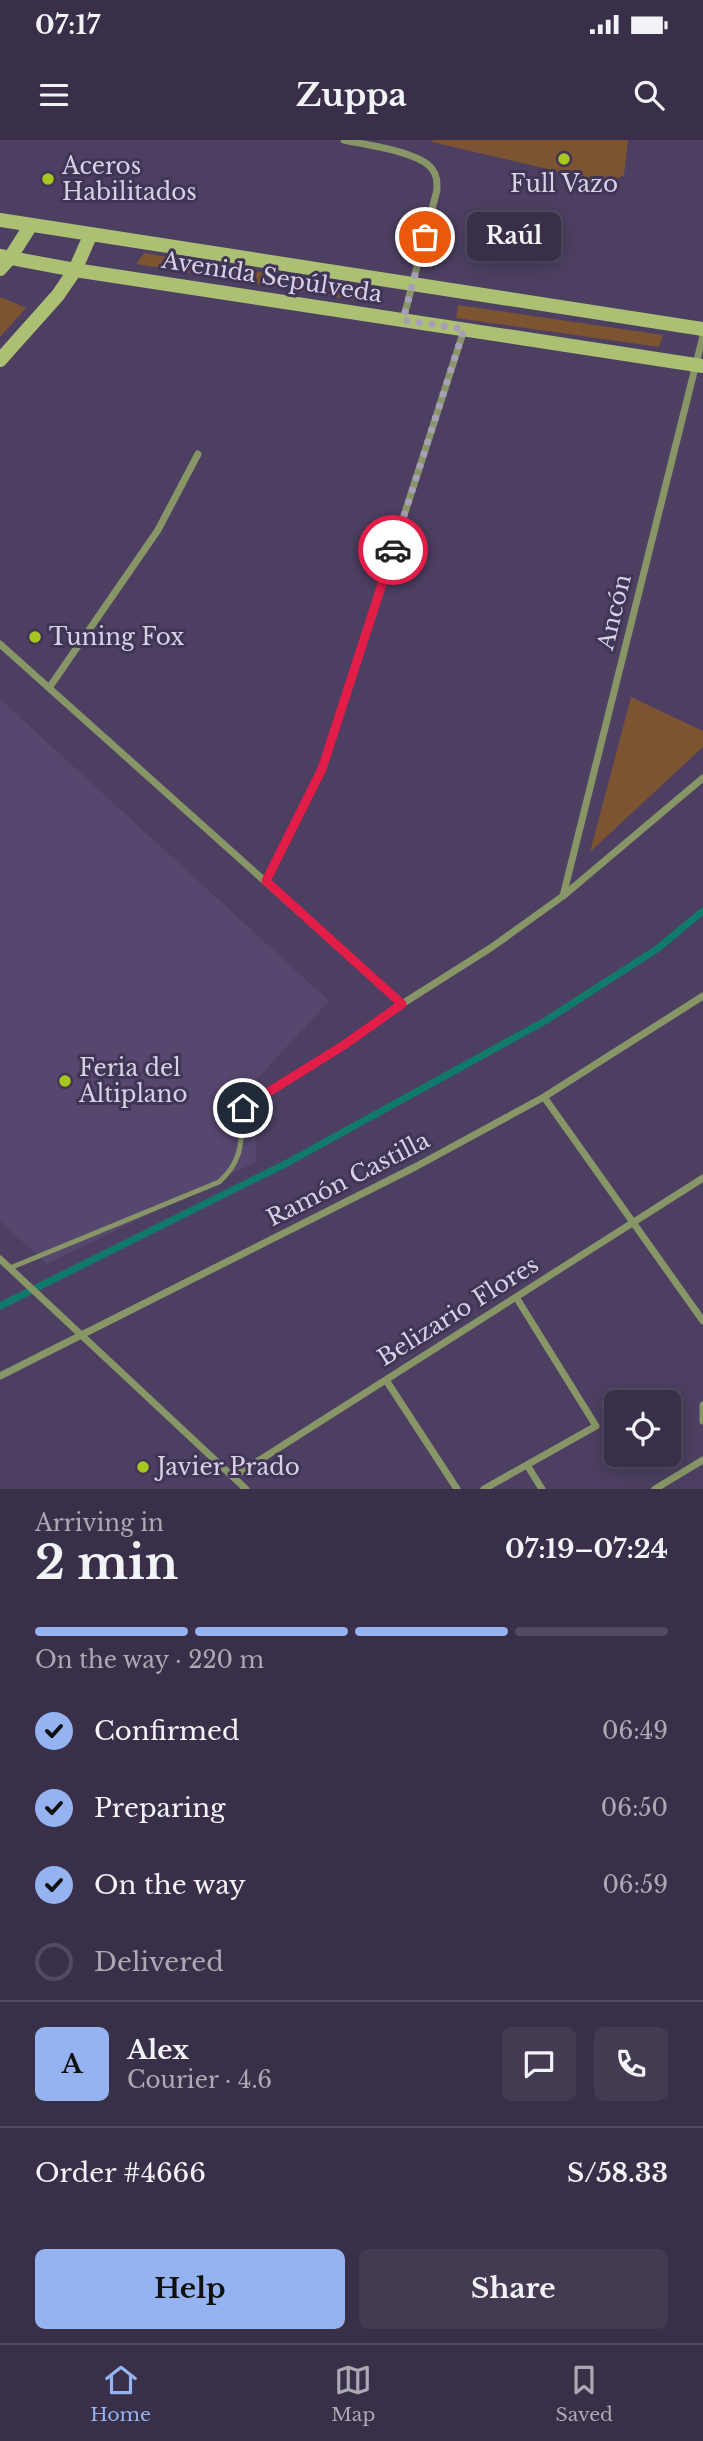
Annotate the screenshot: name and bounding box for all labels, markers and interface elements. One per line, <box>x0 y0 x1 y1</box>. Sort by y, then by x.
text: 07:17 <box>35 9 100 41</box>
text: Zuppa <box>296 75 407 115</box>
icon: menu <box>35 76 73 114</box>
icon: search <box>630 76 668 114</box>
marker: Full Vazo <box>556 151 572 167</box>
place label: Aceros Habilitados <box>61 152 197 206</box>
place label: Full Vazo <box>510 170 618 198</box>
marker: Aceros Habilitados <box>40 171 56 187</box>
pin <box>395 207 455 267</box>
callout: Raúl <box>467 212 562 262</box>
icon: bag <box>406 218 444 256</box>
text: Raúl <box>486 222 542 250</box>
street label: Avenida Sepúlveda <box>159 246 384 308</box>
courier <box>358 515 428 585</box>
icon: car <box>374 531 412 569</box>
street label: Ancón <box>591 571 637 654</box>
place label: Tuning Fox <box>49 623 184 651</box>
marker: Tuning Fox <box>27 629 43 645</box>
place label: Feria del Altiplano <box>78 1054 188 1108</box>
marker: Feria del Altiplano <box>57 1073 73 1089</box>
pin <box>213 1078 273 1138</box>
icon: home <box>224 1089 262 1127</box>
street label: Ramón Castilla <box>262 1126 434 1232</box>
street label: Belizario Flores <box>372 1250 544 1372</box>
map controls <box>604 1390 681 1467</box>
button: locate <box>604 1390 681 1467</box>
place label: Javier Prado <box>154 1453 300 1481</box>
marker: Javier Prado <box>135 1459 151 1475</box>
text: Arriving in <box>35 1509 164 1537</box>
text: 07:19–07:24 <box>505 1533 668 1565</box>
text: 2 min <box>35 1534 178 1591</box>
text: On the way · 220 m <box>35 1646 264 1674</box>
icon: check <box>35 1712 73 1750</box>
text: Confirmed <box>94 1715 239 1747</box>
text: 06:49 <box>602 1717 668 1745</box>
icon: check <box>35 1789 73 1827</box>
text: Preparing <box>94 1792 226 1824</box>
text: 06:50 <box>601 1794 668 1822</box>
icon: check <box>35 1866 73 1904</box>
text: On the way <box>94 1869 246 1901</box>
text: 06:59 <box>602 1871 668 1899</box>
text: Delivered <box>94 1946 224 1978</box>
button: chat <box>502 2027 576 2101</box>
button: phone <box>594 2027 668 2101</box>
text: Alex <box>127 2034 189 2066</box>
text: A <box>61 2048 83 2080</box>
text: Courier · 4.6 <box>127 2066 272 2094</box>
text: Order #4666 <box>35 2157 206 2189</box>
text: S/58.33 <box>567 2157 668 2189</box>
button: Help <box>35 2249 345 2329</box>
button: Share <box>359 2249 668 2329</box>
tab: Home <box>90 2361 151 2426</box>
tab: Map <box>331 2361 375 2426</box>
tab: Saved <box>556 2361 613 2426</box>

